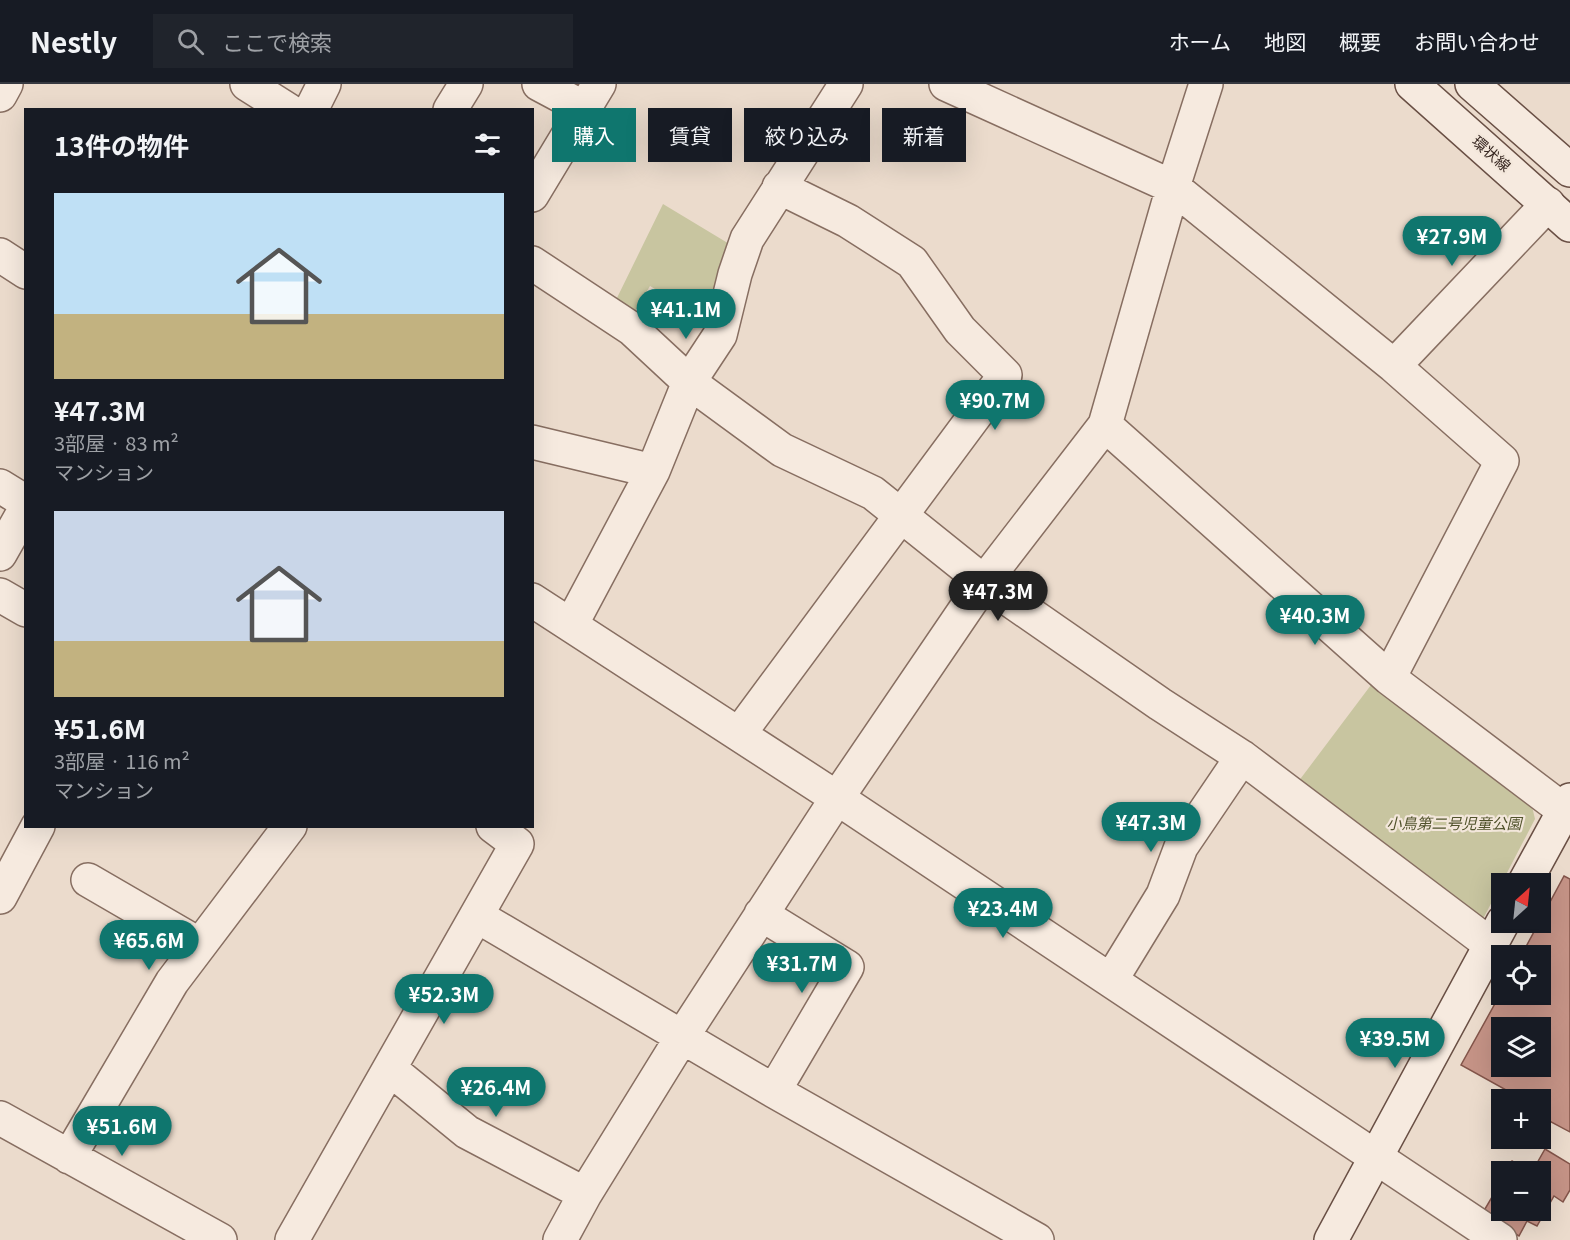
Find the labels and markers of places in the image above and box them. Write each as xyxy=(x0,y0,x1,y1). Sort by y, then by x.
pin: ¥27.9M xyxy=(1403,216,1501,267)
pin: ¥41.1M xyxy=(637,289,735,340)
pin: ¥90.7M xyxy=(946,380,1044,431)
pin: ¥47.3M xyxy=(949,571,1047,622)
pin: ¥40.3M xyxy=(1266,595,1364,646)
pin: ¥47.3M xyxy=(1102,802,1200,853)
pin: ¥23.4M xyxy=(954,888,1052,939)
pin: ¥65.6M xyxy=(100,920,198,971)
pin: ¥31.7M xyxy=(753,943,851,994)
pin: ¥52.3M xyxy=(395,974,493,1025)
pin: ¥39.5M xyxy=(1346,1018,1444,1069)
pin: ¥26.4M xyxy=(447,1067,545,1118)
pin: ¥51.6M xyxy=(73,1106,171,1157)

